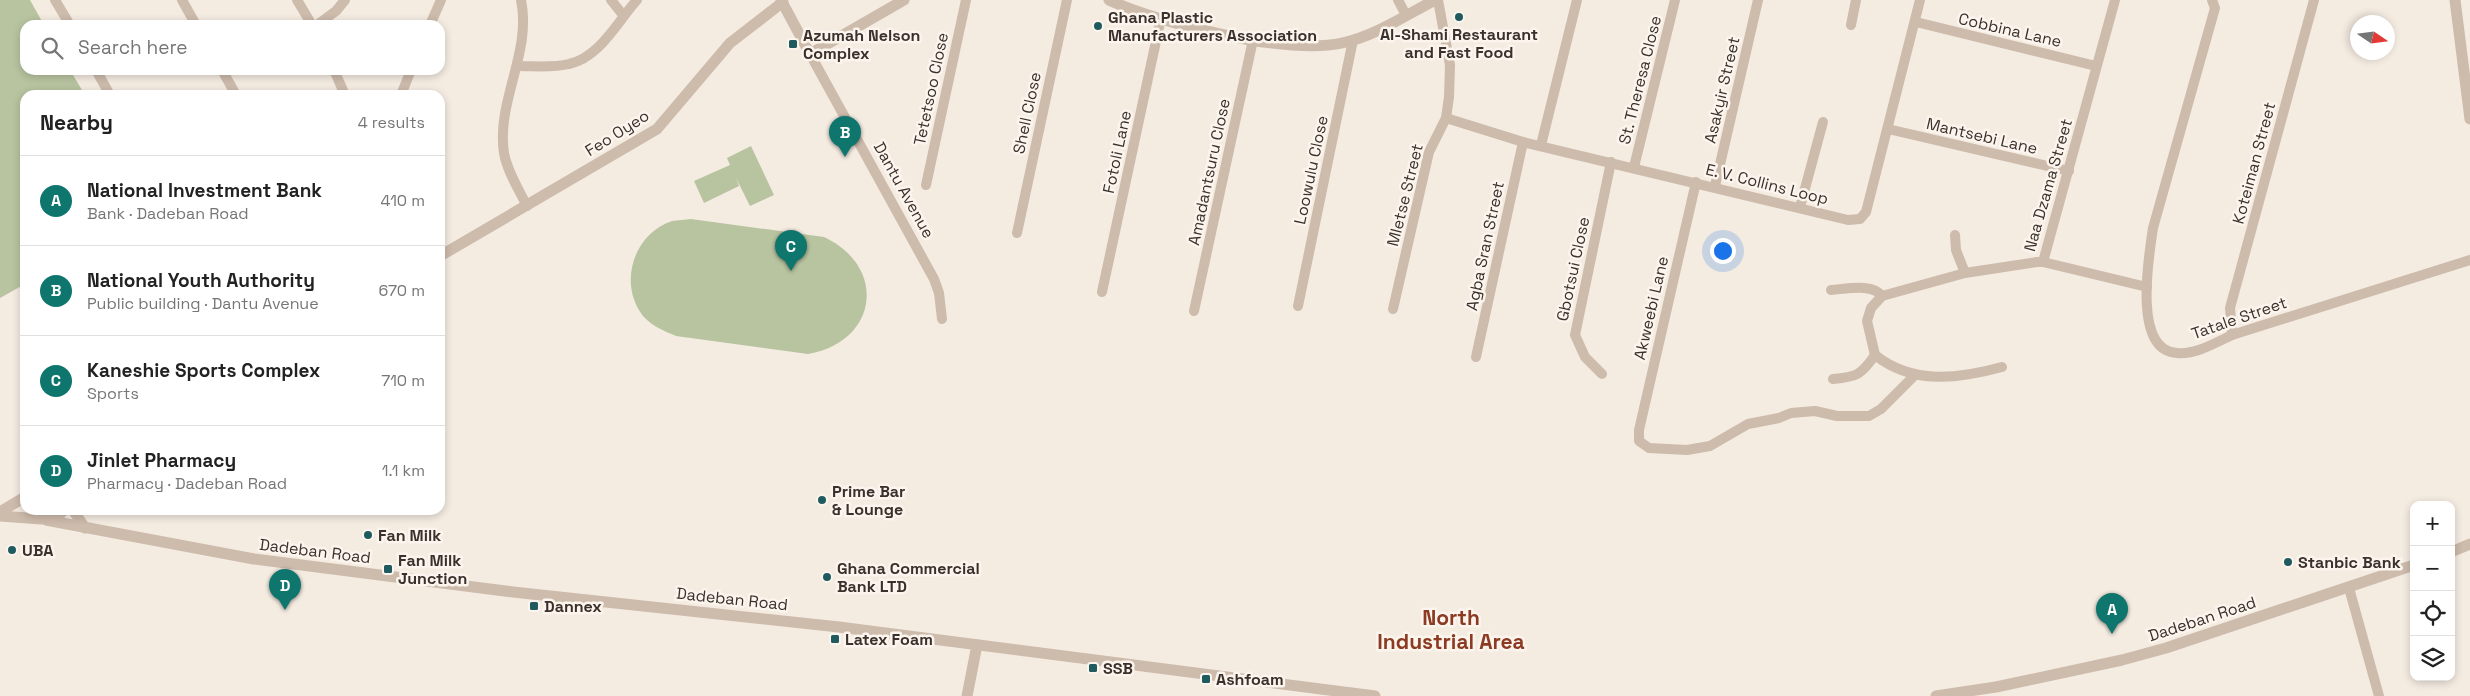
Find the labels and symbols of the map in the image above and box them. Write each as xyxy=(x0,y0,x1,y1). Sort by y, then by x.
place label: Ghana Plastic Manufacturers Association xyxy=(1108,7,1317,46)
street label: Cobbina Lane xyxy=(1956,8,2064,52)
marker: Al-Shami Restaurant and Fast Food xyxy=(1453,11,1465,23)
street label: St. Theresa Close xyxy=(1614,13,1666,147)
north arrow xyxy=(2350,15,2395,60)
marker: Ghana Plastic Manufacturers Association xyxy=(1092,20,1104,32)
place label: Al-Shami Restaurant and Fast Food xyxy=(1380,24,1538,63)
place label: Azumah Nelson Complex xyxy=(803,25,920,64)
street label: Tetetsoo Close xyxy=(909,31,953,147)
street label: Asakyir Street xyxy=(1700,35,1744,145)
marker: Azumah Nelson Complex xyxy=(787,38,799,50)
street label: Shell Close xyxy=(1008,70,1046,156)
street label: Amadantsuru Close xyxy=(1183,97,1235,247)
street label: Koteiman Street xyxy=(2228,100,2280,226)
street label: Feo Oyeo xyxy=(581,105,653,161)
street label: Fotoli Lane xyxy=(1098,109,1136,195)
street label: Mantsebi Lane xyxy=(1924,113,2040,159)
street label: Loowulu Close xyxy=(1289,114,1333,226)
pin: B xyxy=(829,116,861,157)
street label: Naa Dzama Street xyxy=(2019,116,2077,254)
street label: Dantu Avenue xyxy=(869,138,939,242)
street label: Mletse Street xyxy=(1382,141,1428,249)
street label: E. V. Collins Loop xyxy=(1703,159,1831,209)
street label: Agba Sran Street xyxy=(1461,179,1509,313)
street label: Gbotsui Close xyxy=(1552,215,1594,323)
pin: C xyxy=(775,230,807,271)
your location xyxy=(1710,238,1736,264)
street label: Akweebi Lane xyxy=(1629,254,1673,362)
street label: Tatale Street xyxy=(2188,292,2290,344)
place label: Prime Bar & Lounge xyxy=(832,481,905,520)
marker: Prime Bar & Lounge xyxy=(816,494,828,506)
place label: Fan Milk xyxy=(378,525,441,546)
marker: Fan Milk xyxy=(362,529,374,541)
street label: Dadeban Road xyxy=(258,534,372,568)
place label: UBA xyxy=(22,540,53,561)
marker: UBA xyxy=(6,544,18,556)
place label: Fan Milk Junction xyxy=(398,550,467,589)
place label: Stanbic Bank xyxy=(2298,552,2401,573)
marker: Stanbic Bank xyxy=(2282,556,2294,568)
place label: Ghana Commercial Bank LTD xyxy=(837,558,980,597)
marker: Fan Milk Junction xyxy=(382,563,394,575)
pin: D xyxy=(269,569,301,610)
marker: Ghana Commercial Bank LTD xyxy=(821,571,833,583)
street label: Dadeban Road xyxy=(675,583,789,615)
street label: Dadeban Road xyxy=(2145,592,2259,646)
pin: A xyxy=(2096,593,2128,634)
place label: Dannex xyxy=(544,596,602,617)
marker: Dannex xyxy=(528,600,540,612)
district label: North Industrial Area xyxy=(1377,604,1525,655)
place label: Latex Foam xyxy=(845,629,933,650)
marker: Latex Foam xyxy=(829,633,841,645)
place label: SSB xyxy=(1103,658,1133,679)
marker: SSB xyxy=(1087,662,1099,674)
place label: Ashfoam xyxy=(1216,669,1284,690)
marker: Ashfoam xyxy=(1200,673,1212,685)

